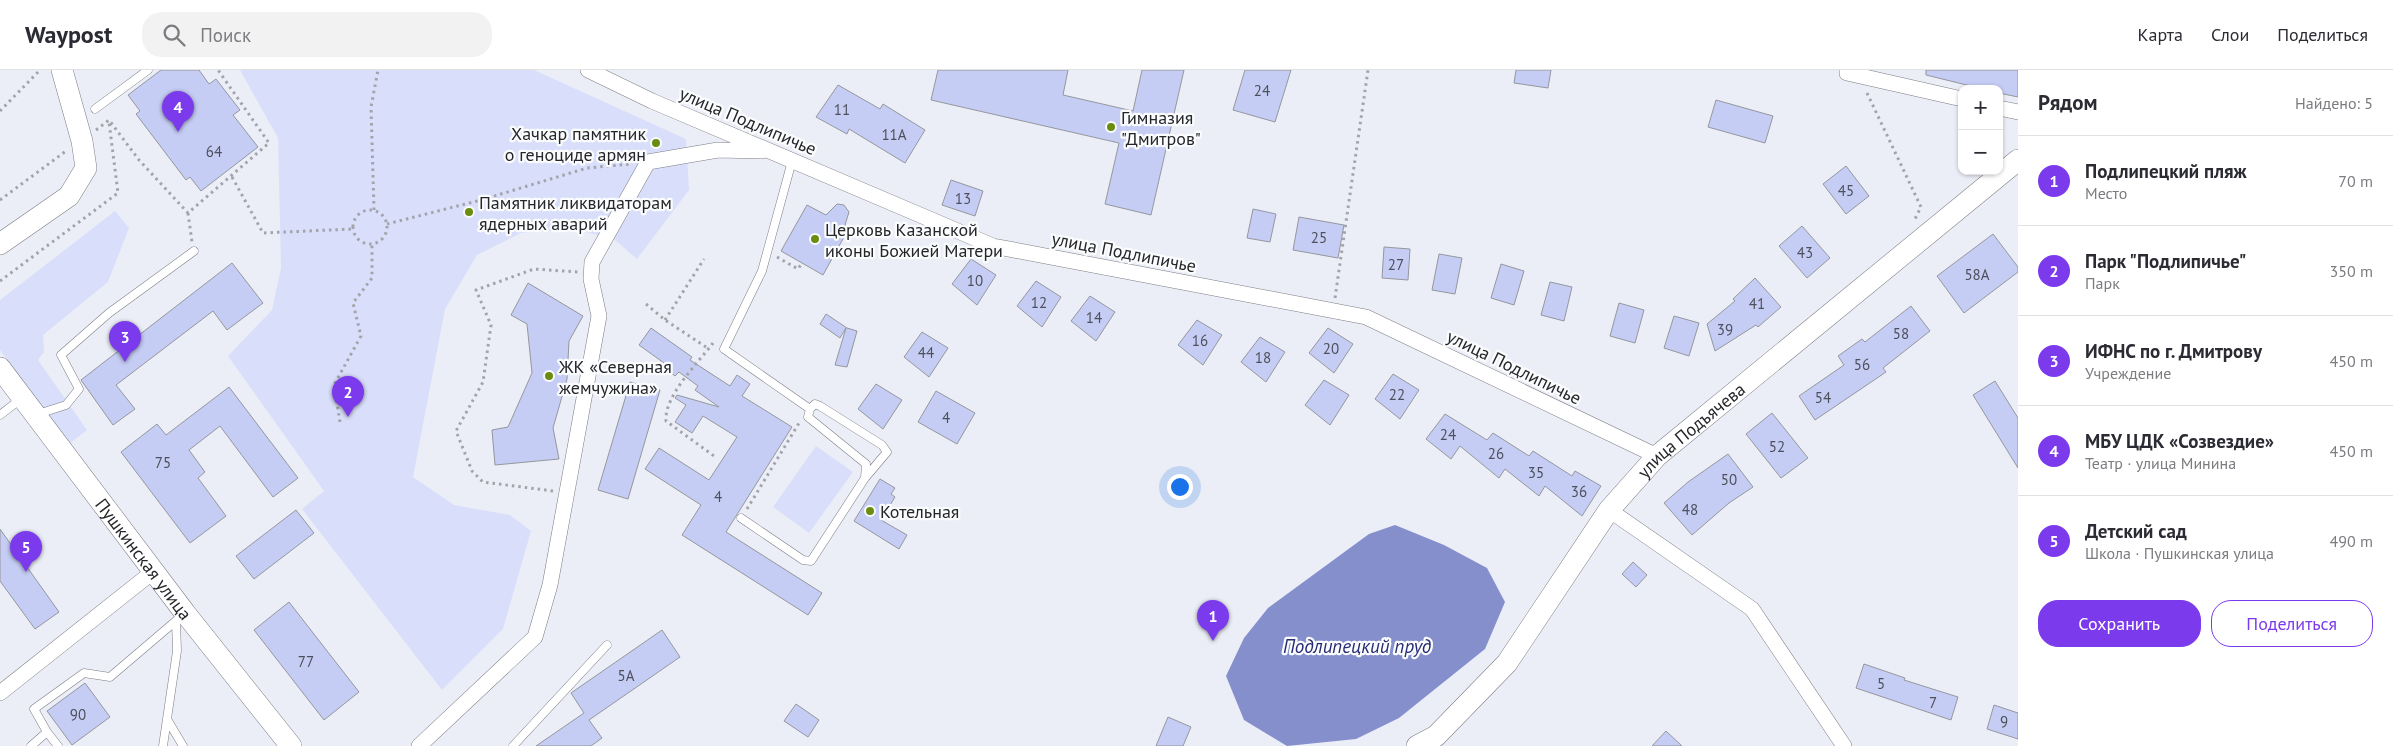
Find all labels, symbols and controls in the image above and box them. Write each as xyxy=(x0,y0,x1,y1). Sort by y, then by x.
search box xyxy=(142,12,492,57)
text: Waypost xyxy=(25,19,112,50)
icon: search xyxy=(160,21,188,49)
text: Поиск xyxy=(200,23,251,47)
text: Карта xyxy=(2138,23,2183,46)
text: Слои xyxy=(2211,23,2249,46)
text: Поделиться xyxy=(2277,23,2368,46)
house number: 24 xyxy=(1254,81,1270,100)
street label: улица Подлипичье xyxy=(676,82,820,160)
map controls xyxy=(1958,85,2003,175)
button: + xyxy=(1958,85,2003,130)
text: Рядом xyxy=(2038,89,2097,116)
pin: 4 xyxy=(162,91,194,132)
text: Найдено: 5 xyxy=(2295,93,2373,113)
house number: 11 xyxy=(834,100,850,119)
place label: Гимназия "Дмитров" xyxy=(1121,106,1201,150)
marker: Гимназия "Дмитров" xyxy=(1105,121,1117,133)
place label: Хачкар памятник о геноциде армян xyxy=(505,122,646,166)
house number: 11А xyxy=(881,125,907,144)
button: − xyxy=(1958,130,2003,175)
marker: Хачкар памятник о геноциде армян xyxy=(650,137,662,149)
house number: 64 xyxy=(206,142,222,161)
text: Подлипецкий пляж xyxy=(2085,159,2247,183)
text: 1 xyxy=(2049,171,2059,191)
text: 70 m xyxy=(2338,171,2373,191)
house number: 45 xyxy=(1838,181,1854,200)
text: Место xyxy=(2085,183,2127,203)
house number: 13 xyxy=(955,189,971,208)
place label: Памятник ликвидаторам ядерных аварий xyxy=(479,191,672,235)
marker: Памятник ликвидаторам ядерных аварий xyxy=(463,206,475,218)
place label: Церковь Казанской иконы Божией Матери xyxy=(825,218,1003,262)
street label: улица Подлипичье xyxy=(1050,227,1198,277)
house number: 25 xyxy=(1311,228,1327,247)
marker: Церковь Казанской иконы Божией Матери xyxy=(809,233,821,245)
house number: 43 xyxy=(1797,243,1813,262)
text: Парк "Подлипичье" xyxy=(2085,249,2246,273)
house number: 27 xyxy=(1388,255,1404,274)
text: 2 xyxy=(2049,261,2059,281)
text: 350 m xyxy=(2330,261,2373,281)
house number: 58А xyxy=(1964,265,1990,284)
house number: 10 xyxy=(967,271,983,290)
text: Парк xyxy=(2085,273,2120,293)
house number: 12 xyxy=(1031,293,1047,312)
house number: 41 xyxy=(1749,294,1765,313)
house number: 14 xyxy=(1086,308,1102,327)
house number: 39 xyxy=(1717,320,1733,339)
pin: 3 xyxy=(109,321,141,362)
street label: улица Подлипичье xyxy=(1443,324,1585,410)
house number: 58 xyxy=(1893,324,1909,343)
house number: 16 xyxy=(1192,331,1208,350)
house number: 20 xyxy=(1323,339,1339,358)
text: ИФНС по г. Дмитрову xyxy=(2085,339,2262,363)
house number: 44 xyxy=(918,343,934,362)
house number: 18 xyxy=(1255,348,1271,367)
text: 3 xyxy=(2049,351,2059,371)
text: 450 m xyxy=(2330,351,2373,371)
place label: ЖК «Северная жемчужина» xyxy=(558,355,672,399)
house number: 56 xyxy=(1854,355,1870,374)
text: Учреждение xyxy=(2085,363,2171,383)
marker: ЖК «Северная жемчужина» xyxy=(543,370,555,382)
pin: 2 xyxy=(332,376,364,417)
street label: улица Подъячева xyxy=(1632,377,1749,482)
house number: 22 xyxy=(1389,385,1405,404)
house number: 54 xyxy=(1815,388,1831,407)
house number: 4 xyxy=(942,408,950,427)
house number: 24 xyxy=(1440,425,1456,444)
text: МБУ ЦДК «Созвездие» xyxy=(2085,429,2274,453)
house number: 52 xyxy=(1769,437,1785,456)
text: 4 xyxy=(2049,441,2059,461)
text: 450 m xyxy=(2330,441,2373,461)
house number: 26 xyxy=(1488,444,1504,463)
house number: 75 xyxy=(155,453,171,472)
text: Театр · улица Минина xyxy=(2085,453,2236,473)
house number: 35 xyxy=(1528,463,1544,482)
house number: 50 xyxy=(1721,470,1737,489)
your location xyxy=(1167,474,1193,500)
house number: 36 xyxy=(1571,482,1587,501)
house number: 4 xyxy=(714,487,722,506)
street label: Пушкинская улица xyxy=(91,493,197,624)
place label: Котельная xyxy=(880,500,959,523)
house number: 48 xyxy=(1682,500,1698,519)
marker: Котельная xyxy=(864,505,876,517)
text: Детский сад xyxy=(2085,519,2187,543)
pin: 5 xyxy=(10,531,42,572)
text: 5 xyxy=(2049,531,2059,551)
text: 490 m xyxy=(2330,531,2373,551)
text: Школа · Пушкинская улица xyxy=(2085,543,2274,563)
pin: 1 xyxy=(1197,600,1229,641)
button: Сохранить xyxy=(2038,600,2201,647)
button: Поделиться xyxy=(2211,600,2373,647)
water label: Подлипецкий пруд xyxy=(1283,634,1431,658)
house number: 77 xyxy=(298,652,314,671)
house number: 5А xyxy=(618,666,635,685)
house number: 5 xyxy=(1877,674,1885,693)
house number: 7 xyxy=(1929,693,1937,712)
house number: 90 xyxy=(70,705,86,724)
house number: 9 xyxy=(2000,712,2008,731)

